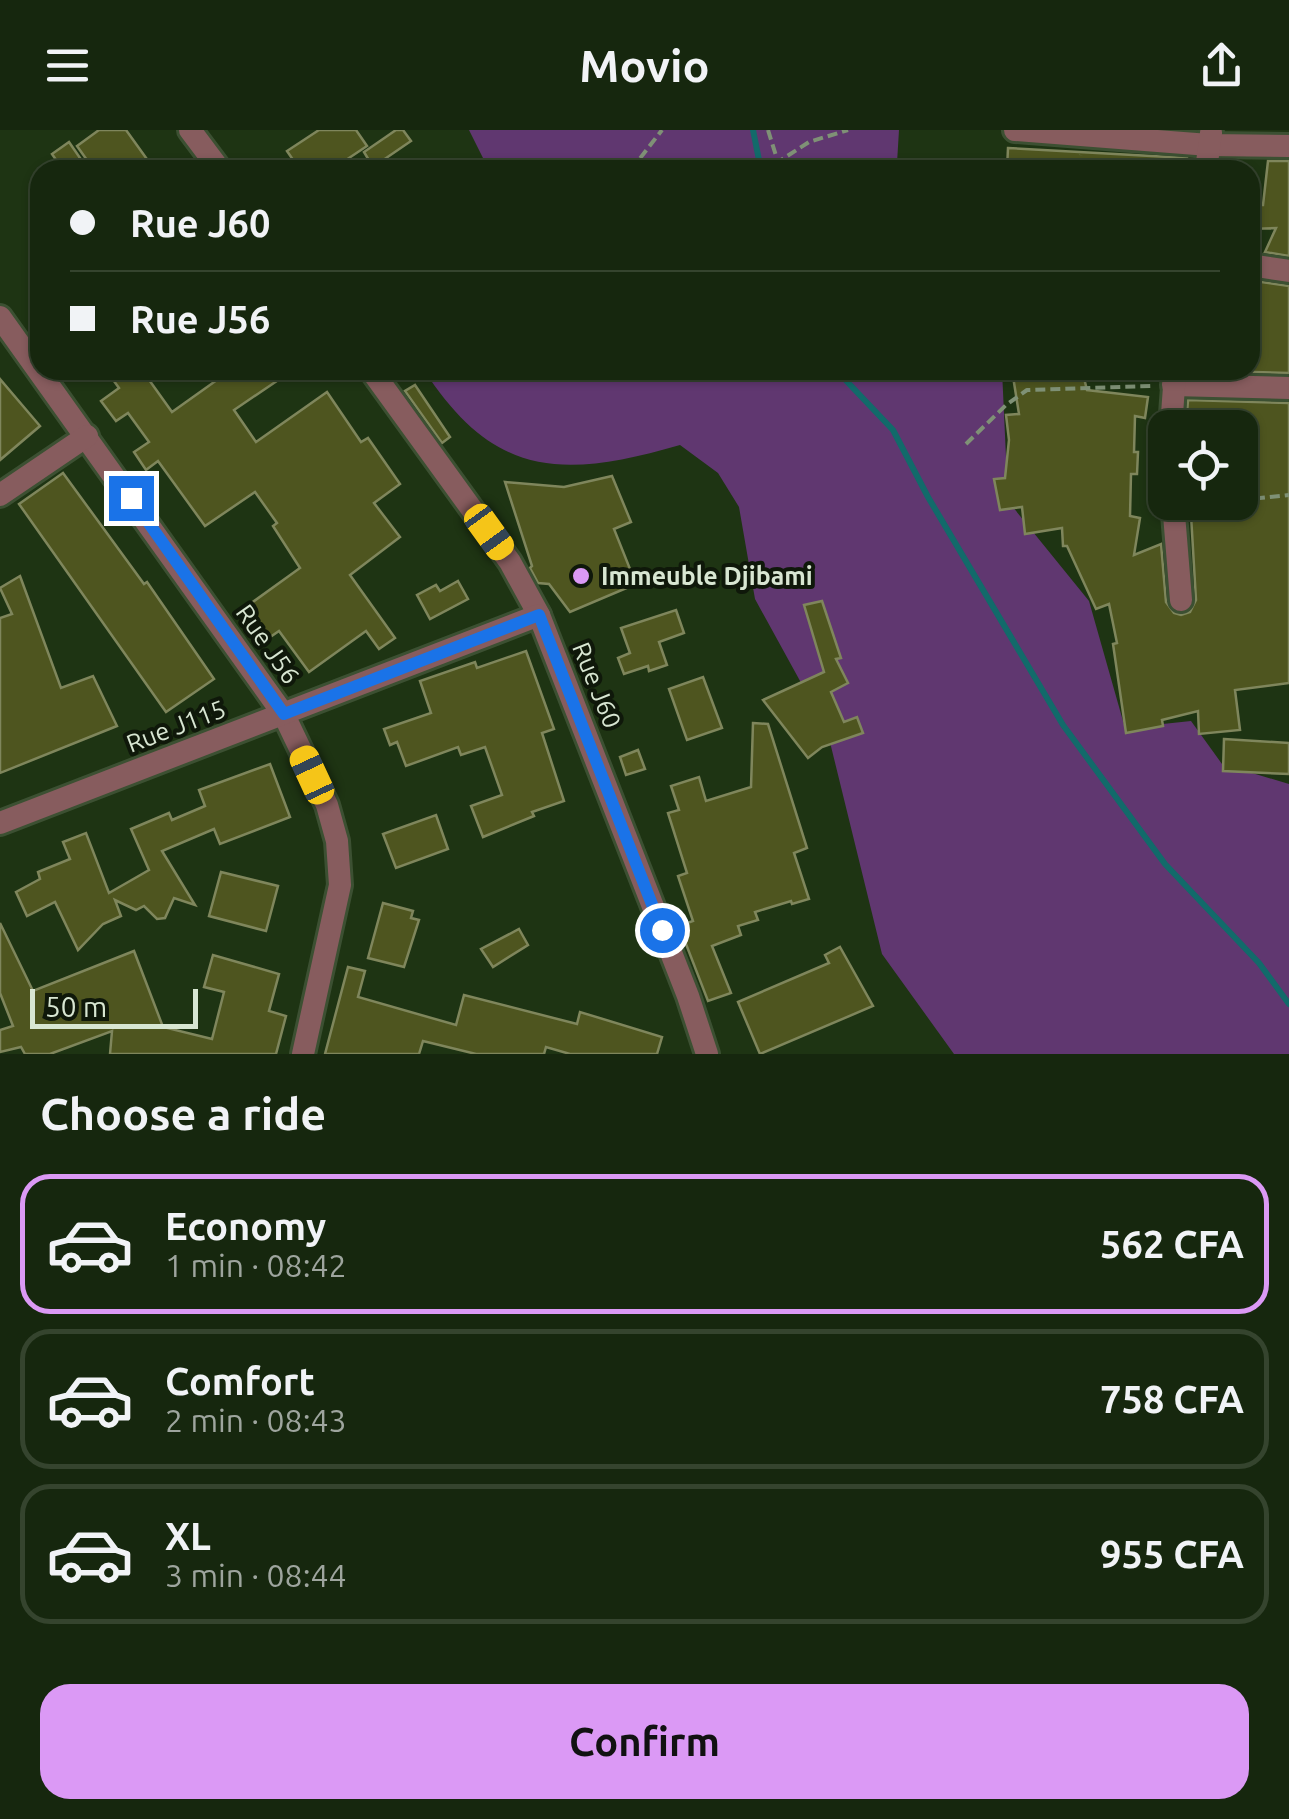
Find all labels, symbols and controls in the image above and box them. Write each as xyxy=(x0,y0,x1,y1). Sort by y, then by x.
icon: menu xyxy=(40,38,95,93)
icon: share xyxy=(1194,38,1249,93)
text: Movio xyxy=(579,40,710,91)
text: Rue J60 xyxy=(130,202,270,244)
text: Rue J56 xyxy=(130,298,270,340)
map controls xyxy=(1148,410,1258,520)
button: locate xyxy=(1148,410,1258,520)
route end xyxy=(109,476,154,521)
car xyxy=(459,499,519,565)
place label: Immeuble Djibami xyxy=(601,562,813,590)
marker: Immeuble Djibami xyxy=(570,565,592,587)
street label: Rue J56 xyxy=(231,599,305,689)
street label: Rue J60 xyxy=(567,638,627,732)
street label: Rue J115 xyxy=(122,694,230,758)
car xyxy=(286,741,338,809)
route start xyxy=(640,908,685,953)
scale bar xyxy=(30,984,198,1028)
text: 50 m xyxy=(45,991,107,1022)
text: Choose a ride xyxy=(40,1088,326,1139)
icon: car xyxy=(45,1199,135,1289)
text: Economy xyxy=(165,1205,326,1247)
text: 562 CFA xyxy=(1100,1223,1244,1265)
text: 1 min · 08:42 xyxy=(165,1247,347,1283)
icon: car xyxy=(45,1354,135,1444)
text: Comfort xyxy=(165,1360,315,1402)
text: 758 CFA xyxy=(1100,1378,1244,1420)
text: 2 min · 08:43 xyxy=(165,1402,347,1438)
icon: car xyxy=(45,1509,135,1599)
text: XL xyxy=(165,1515,211,1557)
text: 955 CFA xyxy=(1100,1533,1244,1575)
text: 3 min · 08:44 xyxy=(165,1557,347,1593)
button: Confirm xyxy=(40,1684,1249,1799)

